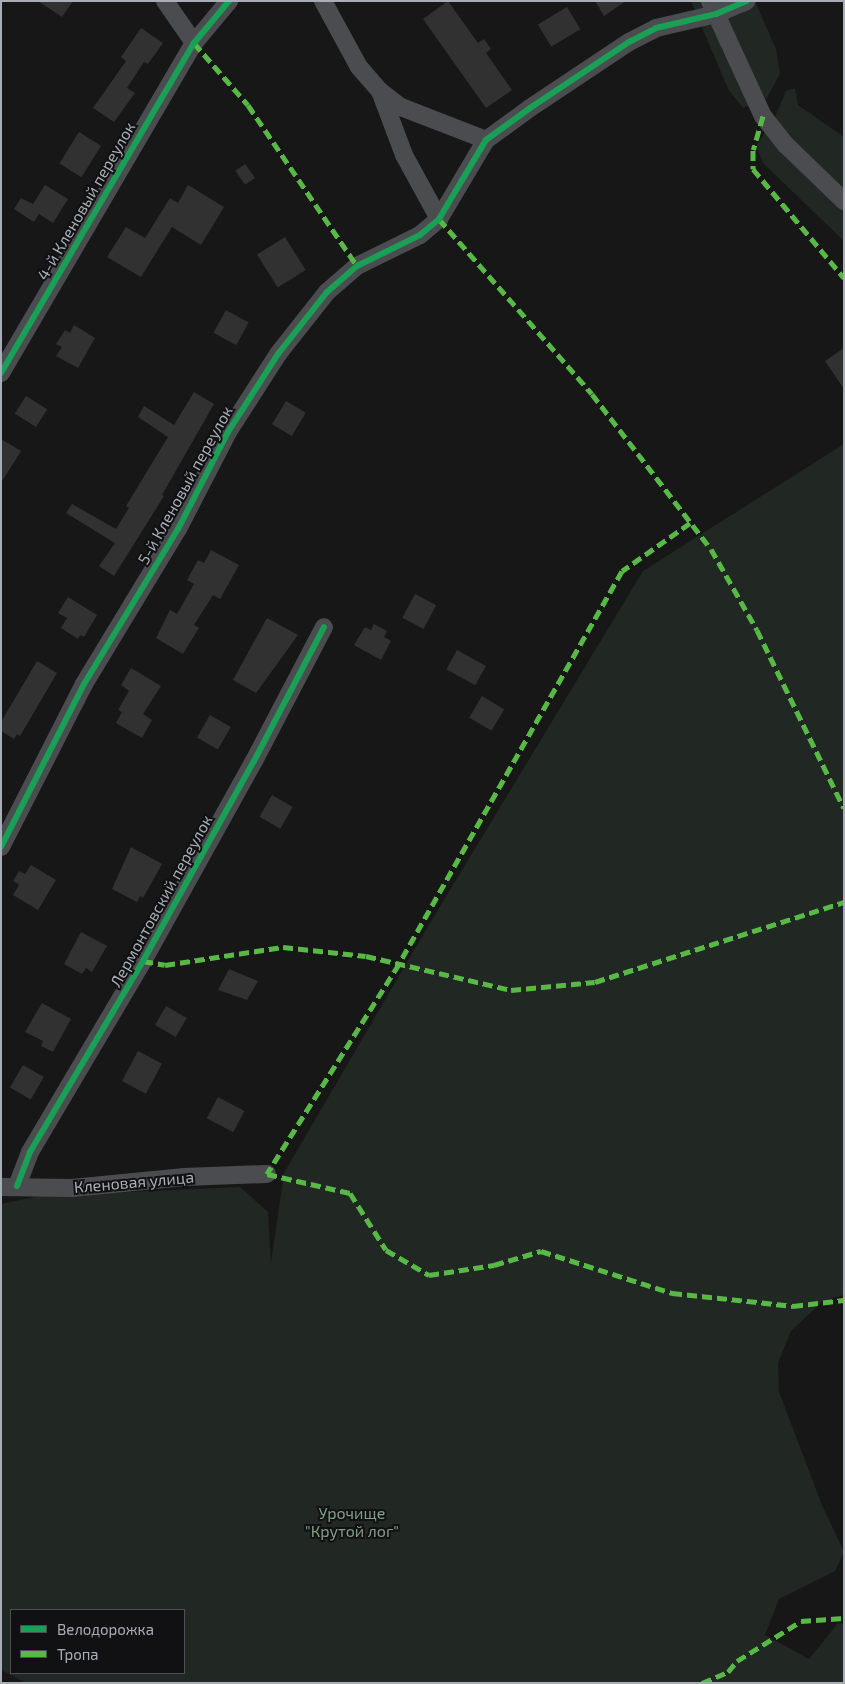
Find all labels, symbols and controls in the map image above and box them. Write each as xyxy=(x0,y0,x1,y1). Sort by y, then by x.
street label: 4-й Кленовый переулок xyxy=(33,118,139,284)
street label: 5-й Кленовый переулок xyxy=(133,402,237,568)
street label: Лермонтовский переулок xyxy=(106,812,216,990)
street label: Кленовая улица xyxy=(73,1167,195,1197)
park label: Урочище "Крутой лог" xyxy=(305,1503,399,1541)
legend xyxy=(10,1609,185,1674)
text: Велодорожка xyxy=(57,1620,154,1638)
text: Тропа xyxy=(57,1645,99,1663)

